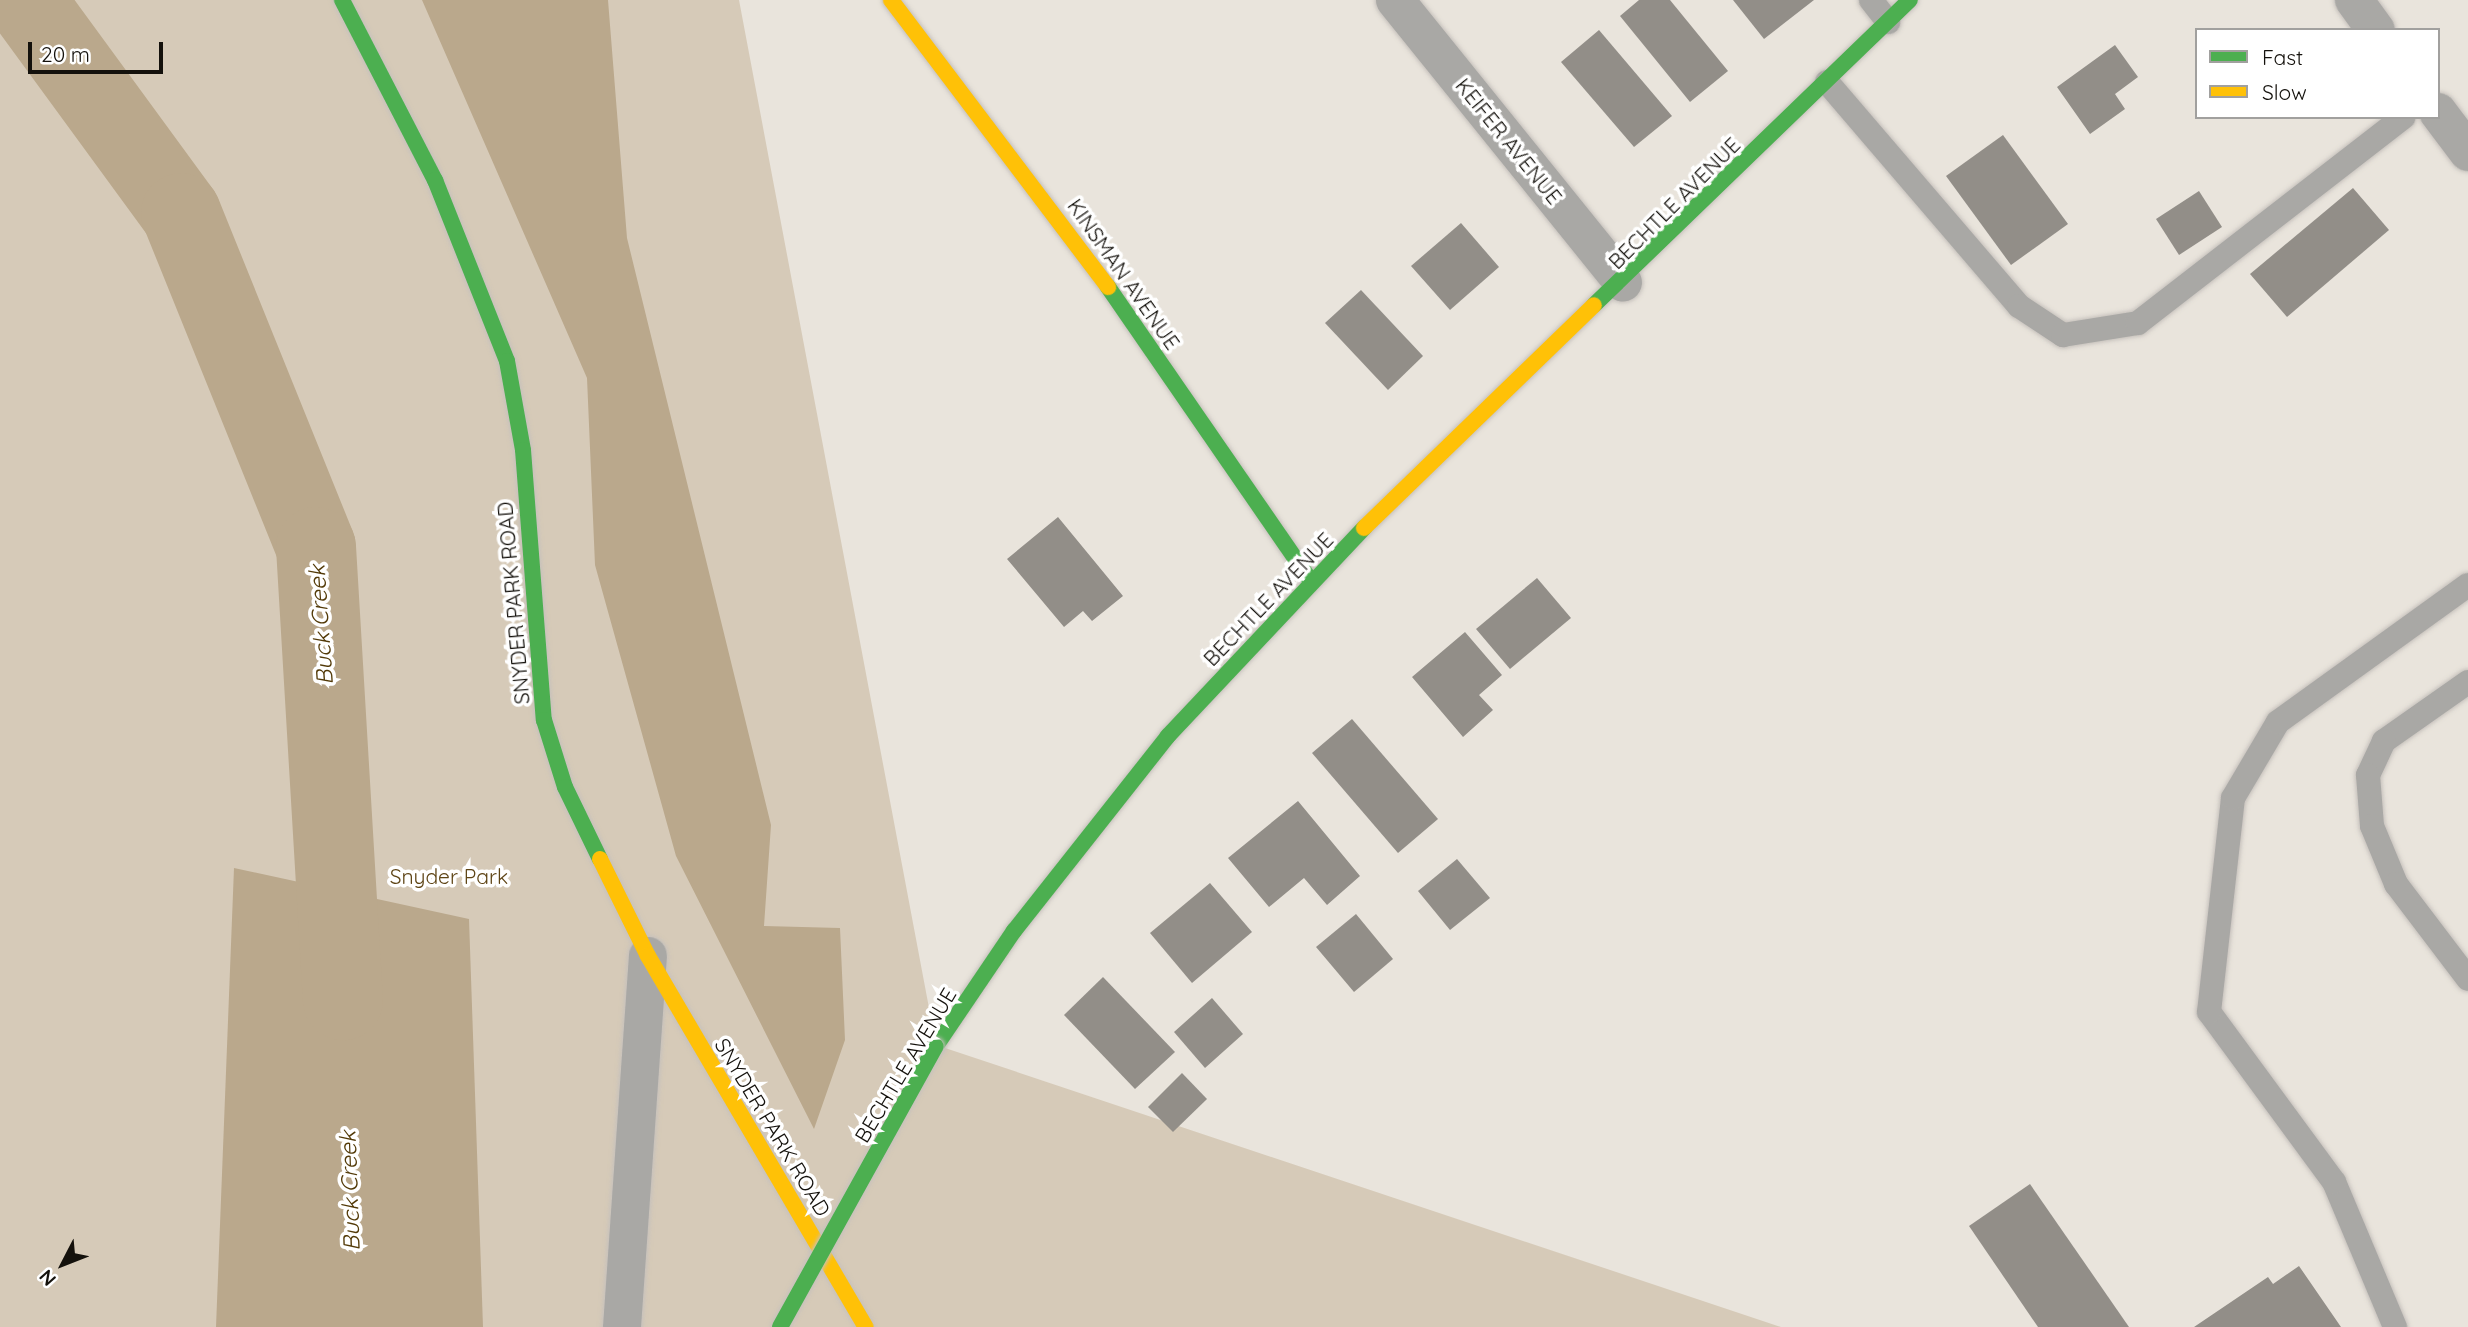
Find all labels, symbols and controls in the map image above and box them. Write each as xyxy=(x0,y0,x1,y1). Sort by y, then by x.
scale bar xyxy=(32,28,166,72)
legend xyxy=(2195,28,2440,119)
text: 20 m xyxy=(41,41,90,67)
text: Fast xyxy=(2262,44,2303,70)
street label: KEIFER AVENUE xyxy=(1451,73,1567,209)
text: Slow xyxy=(2262,79,2307,105)
street label: BECHTLE AVENUE xyxy=(1603,132,1745,274)
street label: KINSMAN AVENUE xyxy=(1063,194,1185,354)
street label: SNYDER PARK ROAD xyxy=(492,501,534,705)
street label: BECHTLE AVENUE xyxy=(1198,527,1338,671)
water label: Buck Creek xyxy=(303,564,339,686)
park label: Snyder Park xyxy=(390,863,508,889)
street label: BECHTLE AVENUE xyxy=(849,983,961,1147)
street label: SNYDER PARK ROAD xyxy=(710,1033,836,1221)
water label: Buck Creek xyxy=(334,1130,366,1252)
north arrow xyxy=(28,1229,98,1299)
text: N xyxy=(34,1265,61,1291)

